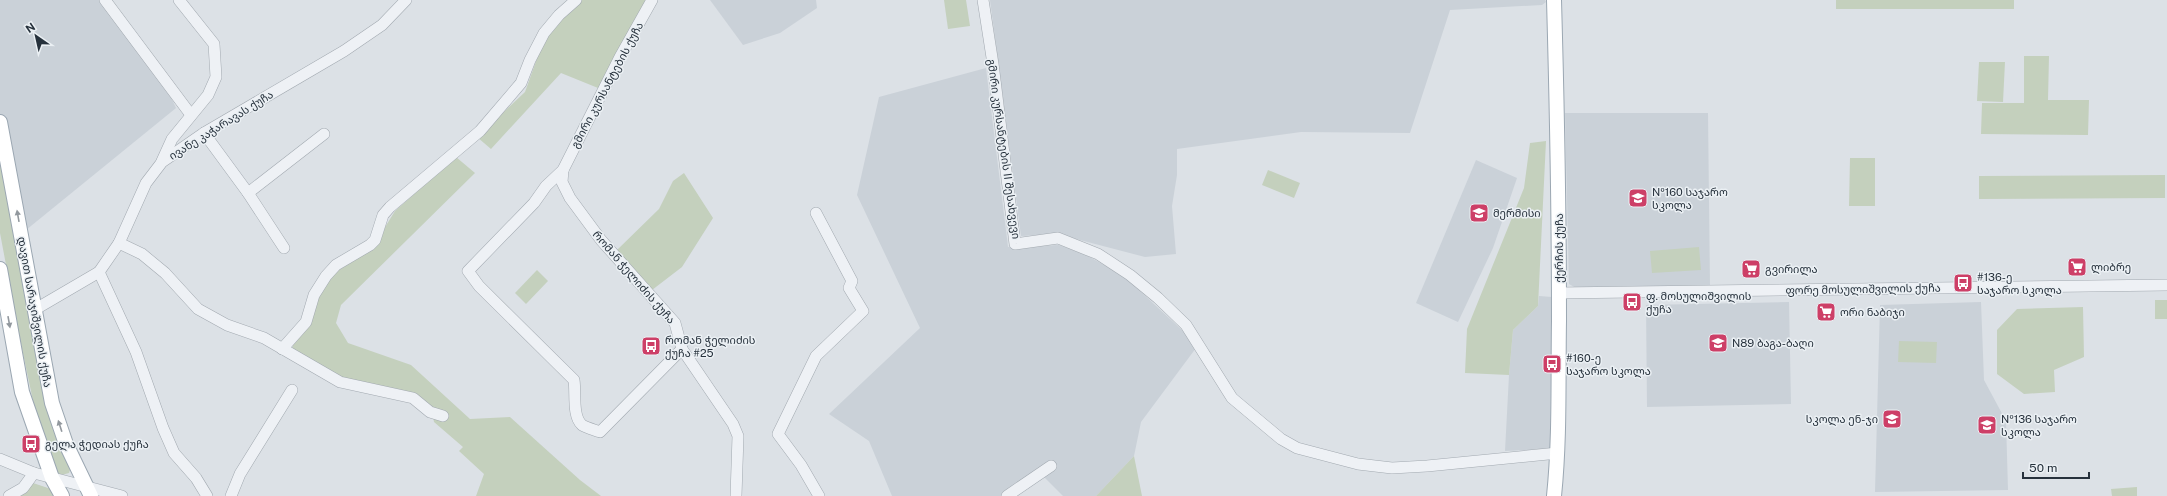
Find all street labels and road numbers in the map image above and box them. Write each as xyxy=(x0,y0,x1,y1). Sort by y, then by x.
street label: გმირი კურსანტების ქუჩა xyxy=(569,20,646,151)
street label: გმირი კურსანტების II შესახვევი xyxy=(984,58,1023,240)
street label: ივანე კაჭარავას ქუჩა xyxy=(167,88,276,163)
street label: ქერჩის ქუჩა xyxy=(1553,213,1566,283)
street label: რომან ჭელიძის ქუჩა xyxy=(590,228,678,326)
street label: დავით სარაჯიშვილის ქუჩა xyxy=(15,236,54,388)
street label: ფორე მოსულიშვილის ქუჩა xyxy=(1785,282,1941,297)

